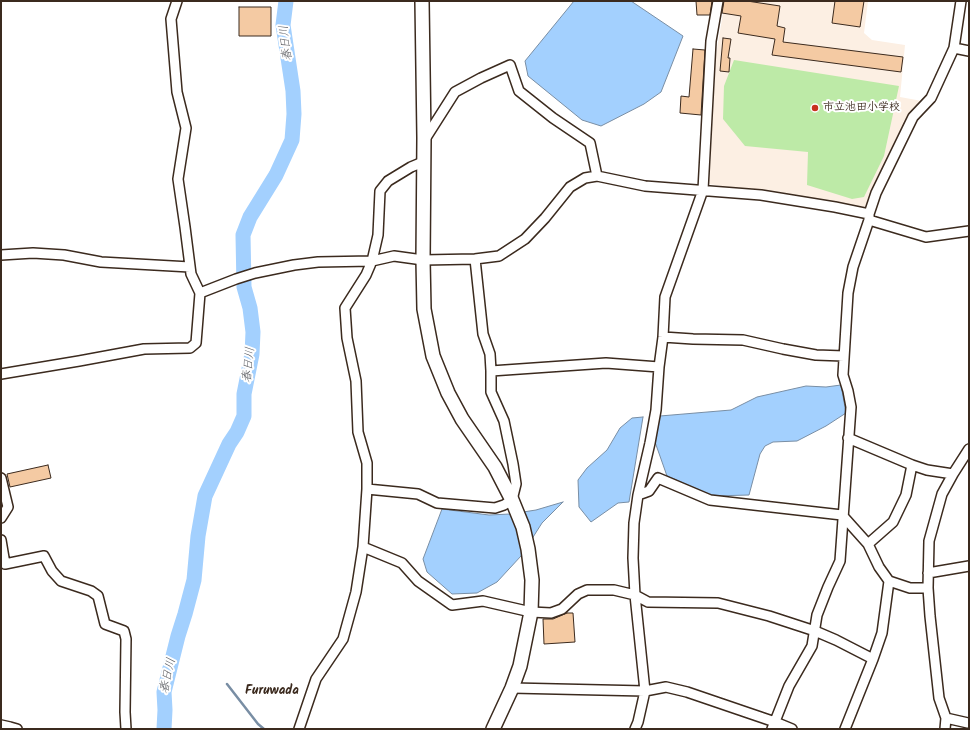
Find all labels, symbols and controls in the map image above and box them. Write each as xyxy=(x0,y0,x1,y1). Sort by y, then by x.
water label: 春日川 xyxy=(278,24,296,62)
place label: 市立池田小学校 xyxy=(823,101,900,115)
marker: 市立池田小学校 xyxy=(810,103,820,113)
water label: 春日川 xyxy=(241,346,259,384)
water label: 春日川 xyxy=(158,657,180,695)
district label: Furuwada xyxy=(245,684,299,700)

